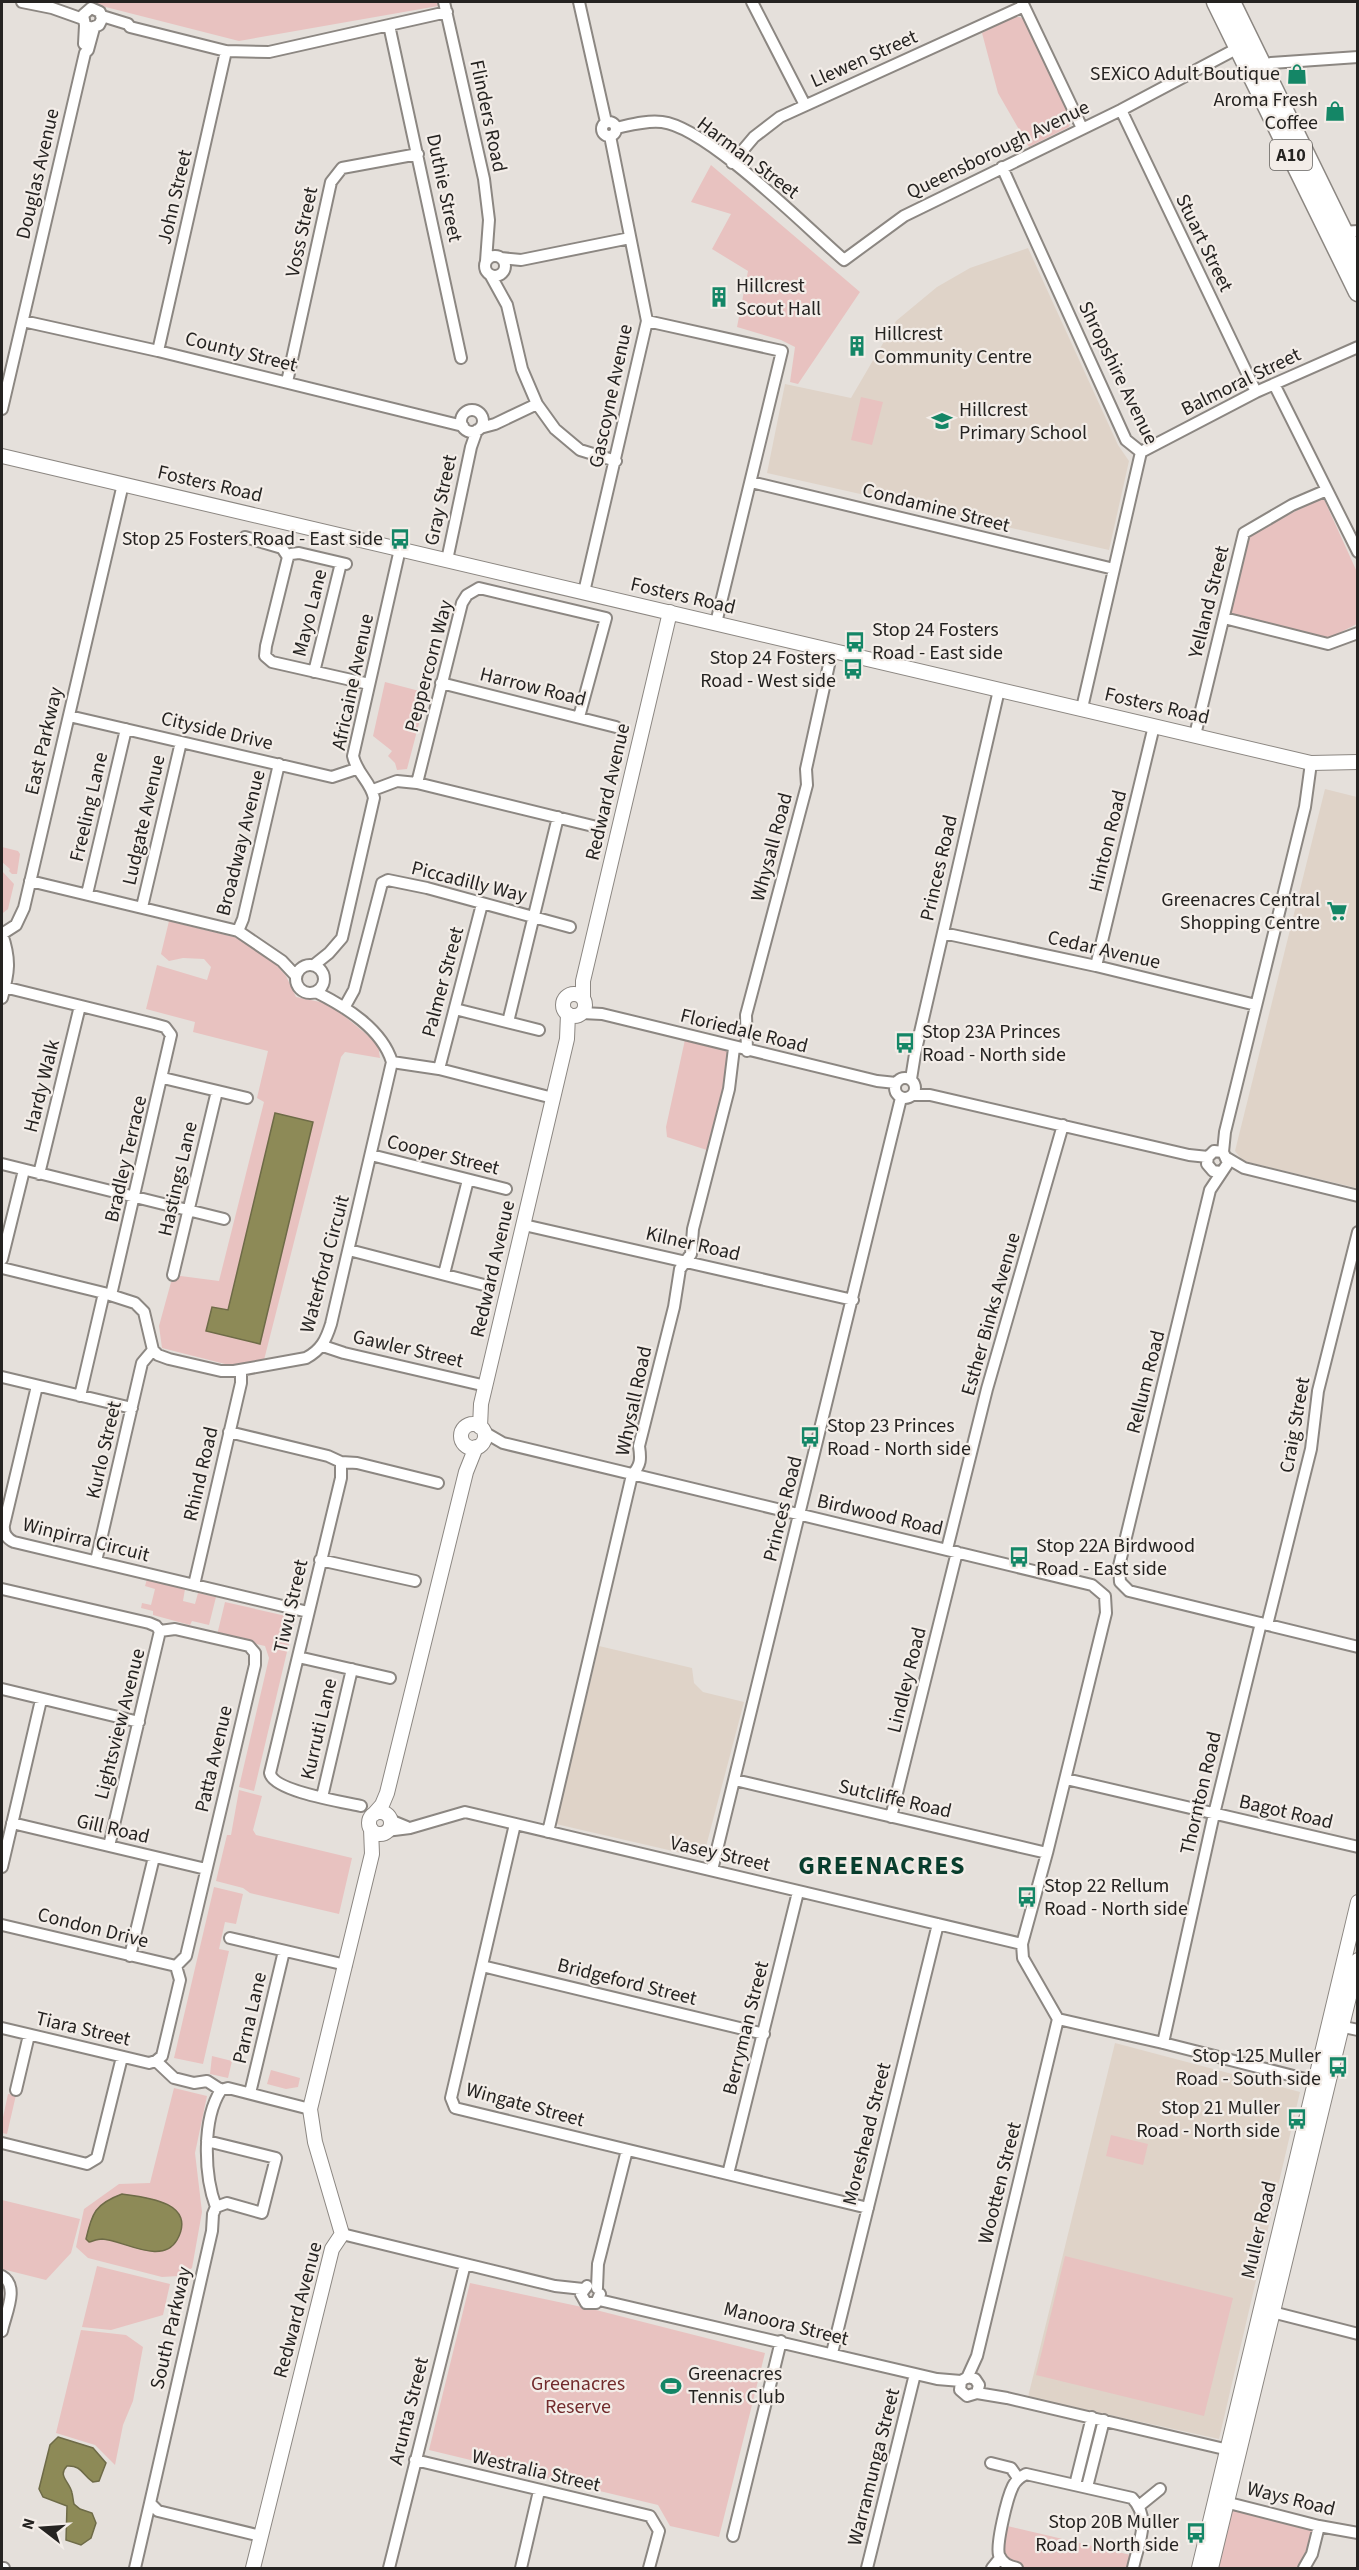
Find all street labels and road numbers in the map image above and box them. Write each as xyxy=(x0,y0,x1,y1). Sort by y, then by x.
street label: Llewen Street xyxy=(806,23,922,95)
street label: Flinders Road xyxy=(462,57,514,175)
street label: Queensborough Avenue xyxy=(902,93,1094,206)
street label: Douglas Avenue xyxy=(9,106,67,242)
street label: Harman Street xyxy=(691,110,805,206)
street label: Duthie Street xyxy=(419,131,469,245)
road number: A10 xyxy=(1270,140,1312,170)
street label: John Street xyxy=(151,147,200,247)
street label: Voss Street xyxy=(279,184,325,280)
street label: Stuart Street xyxy=(1168,189,1240,297)
street label: Shropshire Avenue xyxy=(1071,296,1165,450)
street label: Gascoyne Avenue xyxy=(582,322,640,470)
street label: County Street xyxy=(182,325,300,379)
street label: Balmoral Street xyxy=(1176,341,1306,423)
street label: Gray Street xyxy=(418,452,464,548)
street label: Fosters Road xyxy=(155,458,265,510)
street label: Condamine Street xyxy=(859,476,1013,540)
street label: Yelland Street xyxy=(1181,543,1237,662)
street label: Mayo Lane xyxy=(286,566,334,660)
street label: Fosters Road xyxy=(628,570,738,622)
street label: Peppercorn Way xyxy=(398,596,460,735)
street label: Africaine Avenue xyxy=(325,611,381,753)
street label: Harrow Road xyxy=(477,660,589,714)
street label: Fosters Road xyxy=(1102,680,1212,732)
street label: East Parkway xyxy=(18,683,70,798)
street label: Cityside Drive xyxy=(158,705,276,757)
street label: Redward Avenue xyxy=(579,721,637,863)
street label: Freeling Lane xyxy=(63,749,115,865)
street label: Ludgate Avenue xyxy=(115,752,173,888)
street label: Broadway Avenue xyxy=(209,767,273,919)
street label: Hinton Road xyxy=(1082,787,1134,895)
street label: Whysall Road xyxy=(744,790,800,904)
street label: Princes Road xyxy=(913,812,965,924)
street label: Piccadilly Way xyxy=(408,854,530,910)
street label: Palmer Street xyxy=(415,923,471,1040)
street label: Cedar Avenue xyxy=(1045,923,1163,977)
street label: Floriedale Road xyxy=(677,1002,811,1060)
street label: Hardy Walk xyxy=(17,1037,67,1135)
street label: Bradley Terrace xyxy=(98,1093,154,1225)
street label: Hastings Lane xyxy=(151,1119,205,1239)
street label: Cooper Street xyxy=(384,1127,502,1183)
street label: Waterford Circuit xyxy=(293,1192,357,1336)
street label: Redward Avenue xyxy=(464,1198,522,1340)
street label: Kilner Road xyxy=(643,1220,743,1268)
street label: Esther Binks Avenue xyxy=(954,1229,1028,1399)
street label: Gawler Street xyxy=(350,1323,466,1375)
street label: Rellum Road xyxy=(1120,1327,1172,1437)
street label: Whysall Road xyxy=(609,1344,659,1458)
street label: Craig Street xyxy=(1273,1375,1317,1475)
street label: Kurlo Street xyxy=(79,1398,129,1501)
street label: Rhind Road xyxy=(177,1424,225,1524)
street label: Princes Road xyxy=(756,1453,810,1565)
street label: Birdwood Road xyxy=(814,1487,946,1543)
street label: Winpirra Circuit xyxy=(20,1511,153,1569)
street label: Tiwu Street xyxy=(267,1556,315,1655)
street label: Lindley Road xyxy=(880,1624,934,1736)
street label: Lightsview Avenue xyxy=(88,1645,152,1803)
street label: Kurruti Lane xyxy=(294,1675,344,1782)
street label: Patta Avenue xyxy=(188,1703,240,1815)
street label: Thornton Road xyxy=(1173,1729,1229,1857)
street label: Sutcliffe Road xyxy=(836,1772,954,1826)
street label: Bagot Road xyxy=(1236,1788,1336,1836)
street label: Gill Road xyxy=(74,1807,152,1851)
street label: Vasey Street xyxy=(667,1829,773,1879)
street label: Condon Drive xyxy=(35,1901,151,1955)
street label: Bridgeford Street xyxy=(554,1951,700,2013)
street label: Berryman Street xyxy=(716,1958,776,2098)
street label: Parna Lane xyxy=(226,1969,274,2067)
street label: Tiara Street xyxy=(33,2005,133,2054)
street label: Moreshead Street xyxy=(836,2059,898,2208)
street label: Wingate Street xyxy=(463,2076,588,2134)
street label: Wootten Street xyxy=(971,2119,1029,2247)
street label: Muller Road xyxy=(1234,2178,1284,2282)
street label: Redward Avenue xyxy=(266,2239,330,2381)
street label: South Parkway xyxy=(143,2263,199,2392)
street label: Manoora Street xyxy=(721,2295,852,2353)
street label: Arunta Street xyxy=(382,2354,436,2468)
street label: Warramunga Street xyxy=(841,2385,907,2549)
street label: Westralia Street xyxy=(469,2443,603,2499)
street label: Ways Road xyxy=(1244,2475,1338,2523)

